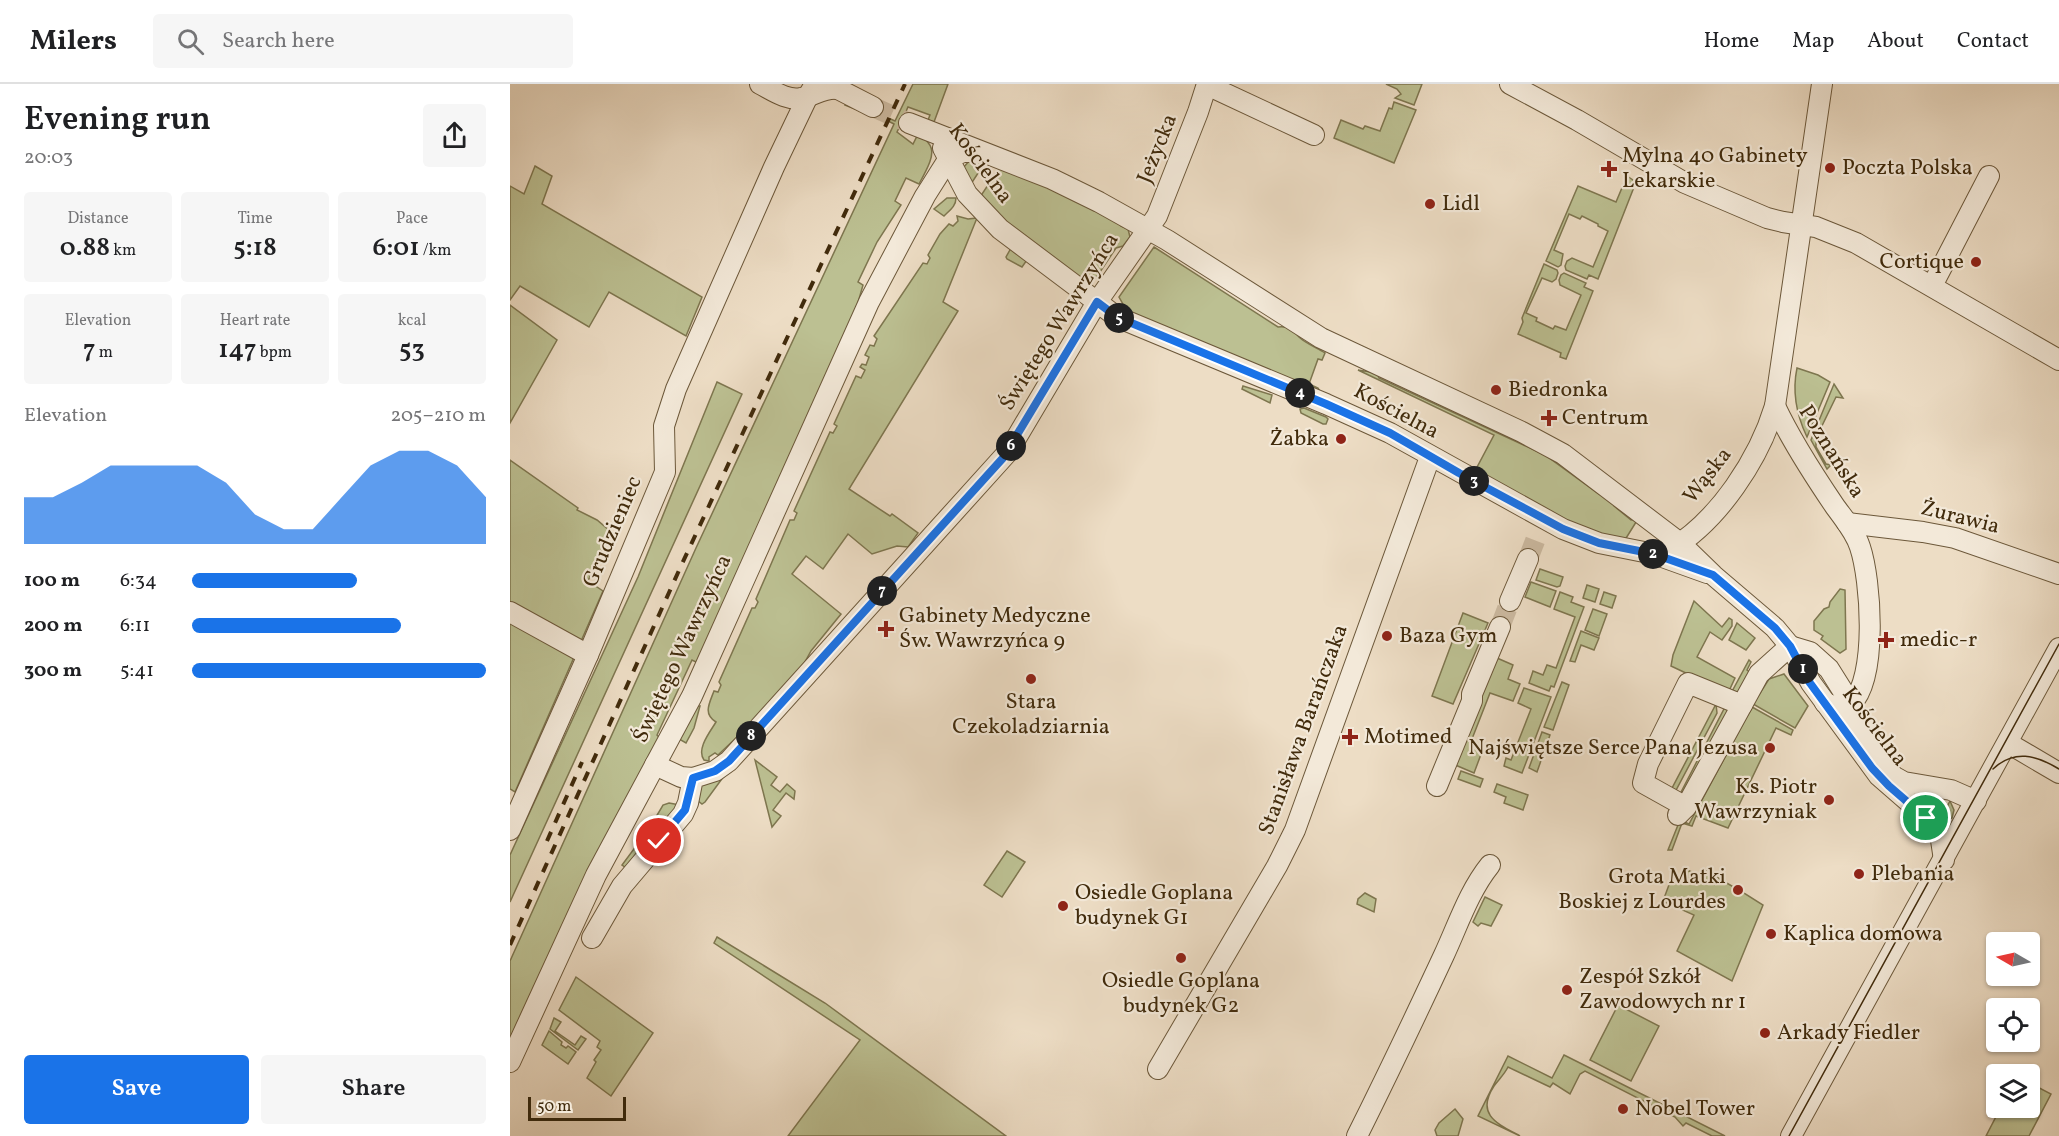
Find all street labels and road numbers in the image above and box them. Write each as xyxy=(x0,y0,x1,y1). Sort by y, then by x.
street label: Jeżycka xyxy=(1130,110,1186,188)
street label: Kościelna xyxy=(940,117,1020,211)
street label: Świętego Wawrzyńca xyxy=(993,227,1127,417)
street label: Kościelna xyxy=(1348,377,1444,447)
street label: Poznańska xyxy=(1790,399,1872,505)
street label: Wąska xyxy=(1676,441,1740,511)
street label: Grudzieniec xyxy=(576,471,650,592)
street label: Żurawia xyxy=(1917,493,2003,543)
street label: Świętego Wawrzyńca xyxy=(626,550,740,748)
street label: Stanisława Barańczaka xyxy=(1251,620,1357,840)
street label: Kościelna xyxy=(1834,681,1914,773)

